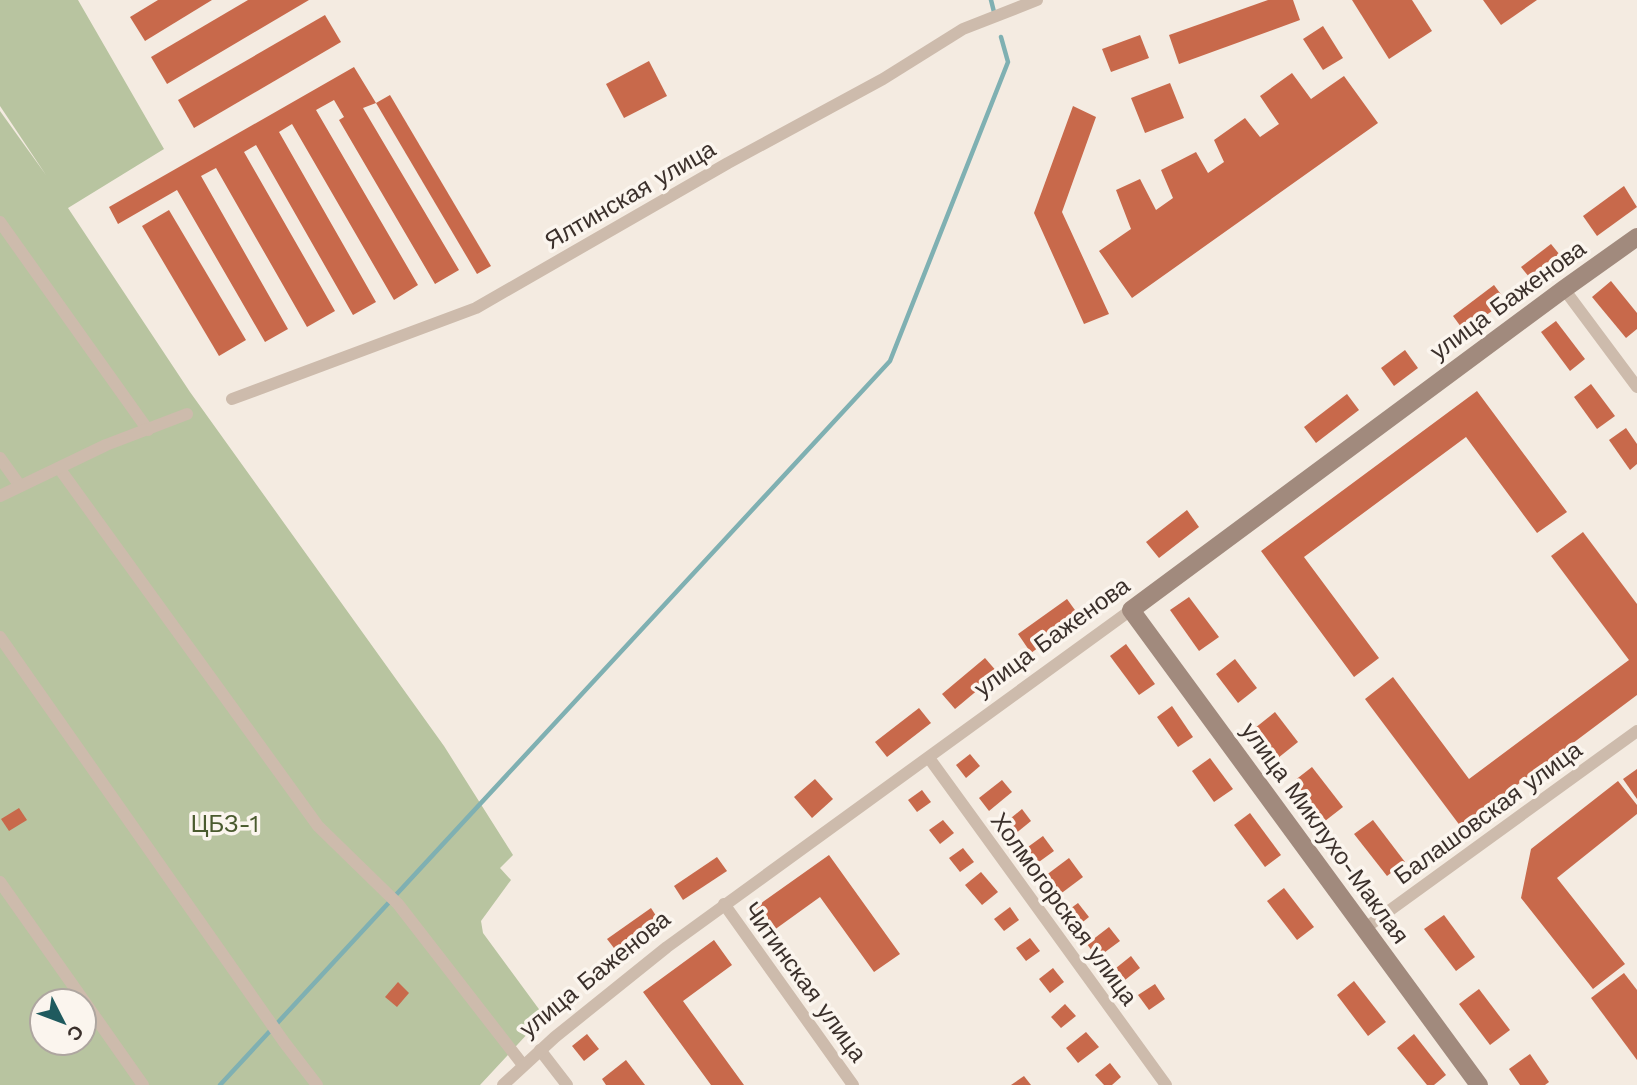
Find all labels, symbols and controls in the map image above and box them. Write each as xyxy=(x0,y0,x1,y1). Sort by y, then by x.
street label: Ялтинская улица xyxy=(540,134,721,255)
street label: улица Баженова xyxy=(1425,234,1592,366)
street label: улица Баженова xyxy=(969,571,1136,703)
street label: улица Миклухо-Маклая xyxy=(1235,717,1415,949)
street label: Балашовская улица xyxy=(1389,735,1588,890)
street label: Холмогорская улица xyxy=(985,807,1144,1011)
park label: ЦБЗ-1 xyxy=(191,810,259,838)
street label: Читинская улица xyxy=(738,897,873,1068)
street label: улица Баженова xyxy=(514,904,676,1043)
north arrow xyxy=(28,987,98,1057)
text: С xyxy=(62,1020,88,1046)

